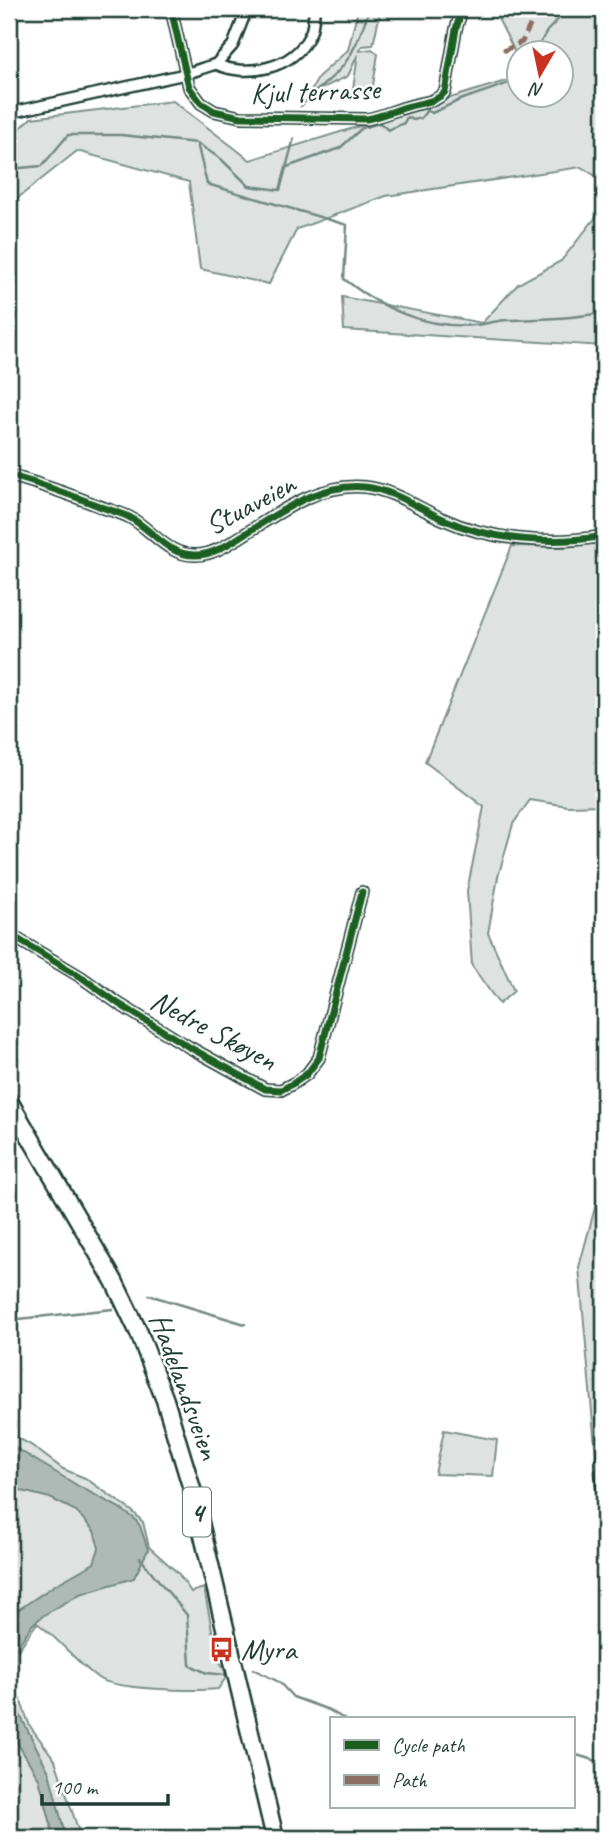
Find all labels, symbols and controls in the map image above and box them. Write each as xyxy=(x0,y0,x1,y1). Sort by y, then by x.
north arrow xyxy=(504,38,574,108)
street label: Kjul terrasse xyxy=(250,70,382,112)
text: N xyxy=(527,77,545,103)
street label: Stuaveien xyxy=(198,464,303,543)
street label: Nedre Skøyen xyxy=(144,981,284,1079)
street label: Hadelandsveien xyxy=(141,1308,230,1466)
road number: 4 xyxy=(183,1488,211,1536)
place label: Myra xyxy=(241,1630,298,1668)
bus stop icon: Myra xyxy=(207,1635,235,1663)
legend xyxy=(330,1717,574,1808)
text: Cycle path xyxy=(392,1732,465,1758)
scale bar xyxy=(42,1763,168,1807)
text: Path xyxy=(392,1767,428,1793)
text: 100 m xyxy=(52,1774,99,1800)

